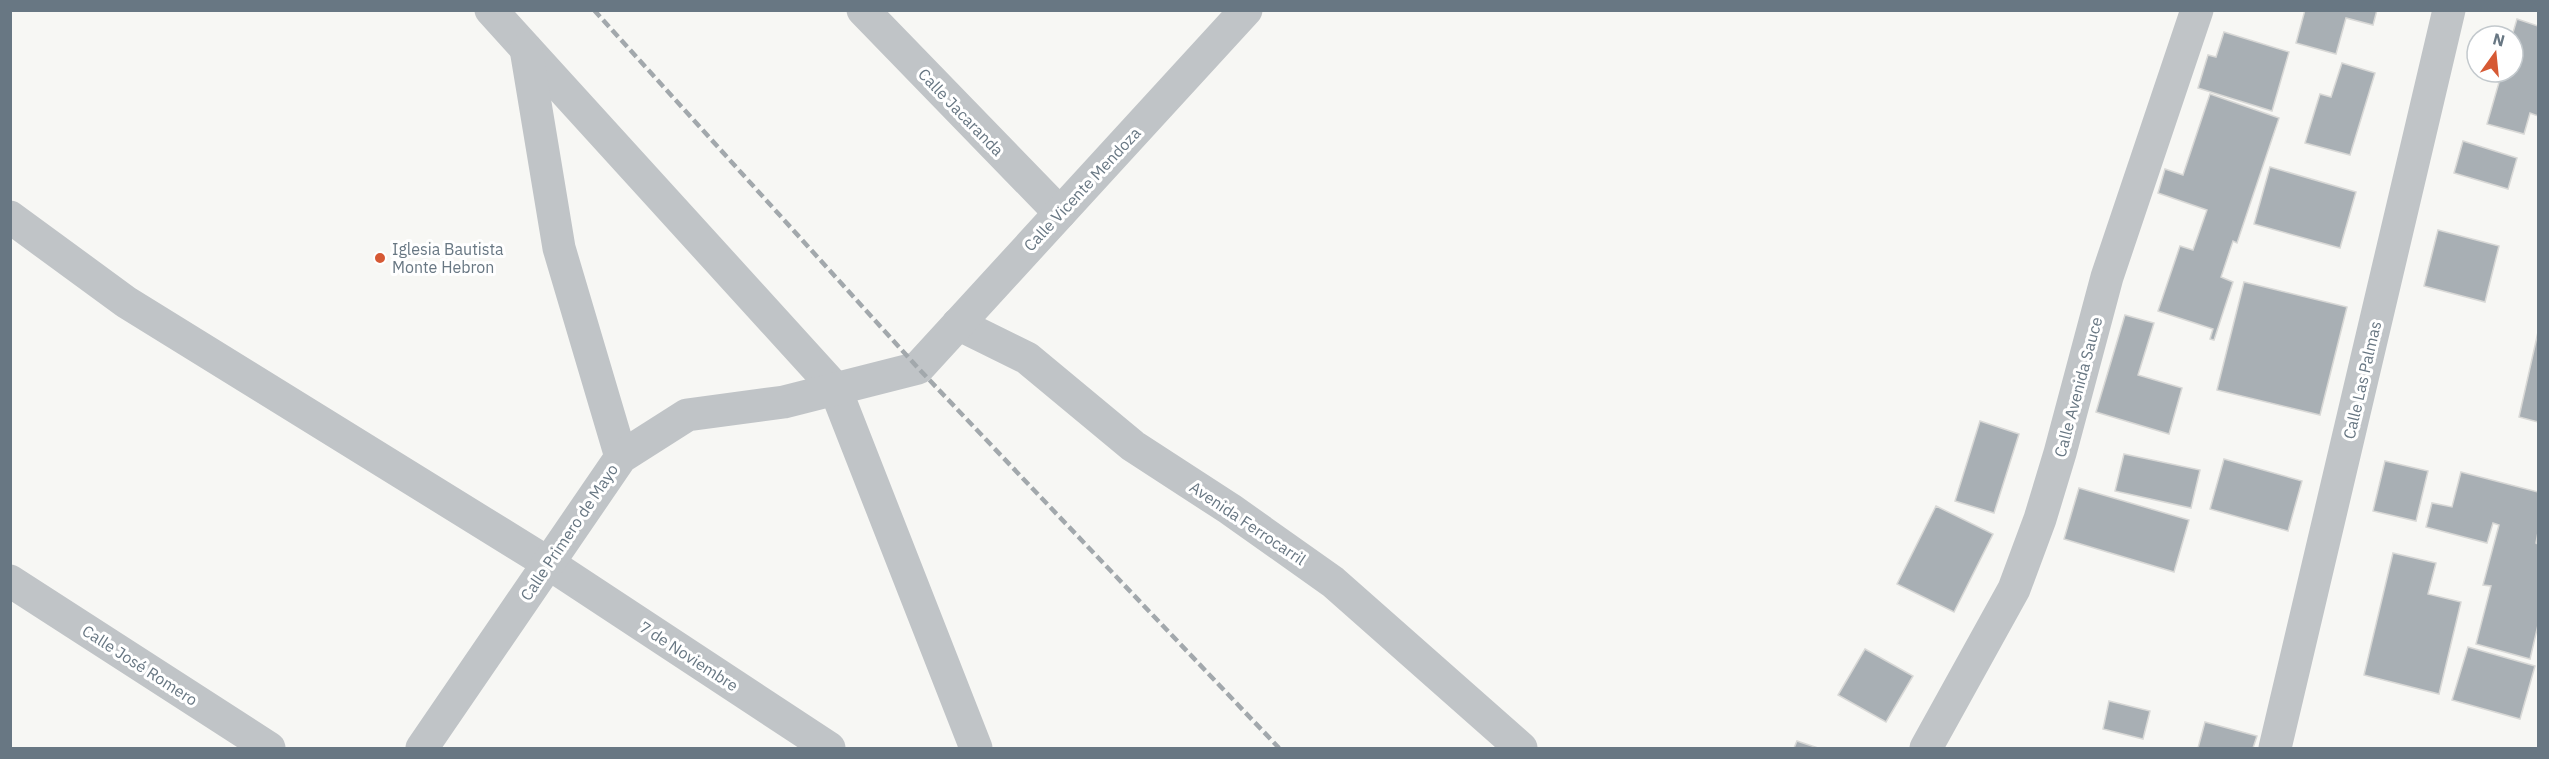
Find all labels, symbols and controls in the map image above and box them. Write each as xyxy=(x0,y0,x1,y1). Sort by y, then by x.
north arrow xyxy=(2465,24,2525,84)
text: N xyxy=(2491,28,2507,51)
street label: Calle Jacaranda xyxy=(914,64,1008,160)
street label: Calle Vicente Mendoza xyxy=(1019,122,1145,255)
place label: Iglesia Bautista Monte Hebron xyxy=(392,239,504,277)
marker: Iglesia Bautista Monte Hebron xyxy=(373,251,387,265)
street label: Calle Avenida Sauce xyxy=(2050,314,2106,459)
street label: Calle Las Palmas xyxy=(2339,319,2385,441)
street label: Calle Primero de Mayo xyxy=(516,460,622,604)
street label: Avenida Ferrocarril xyxy=(1186,477,1310,569)
street label: 7 de Noviembre xyxy=(636,617,742,696)
street label: Calle José Romero xyxy=(79,620,201,710)

